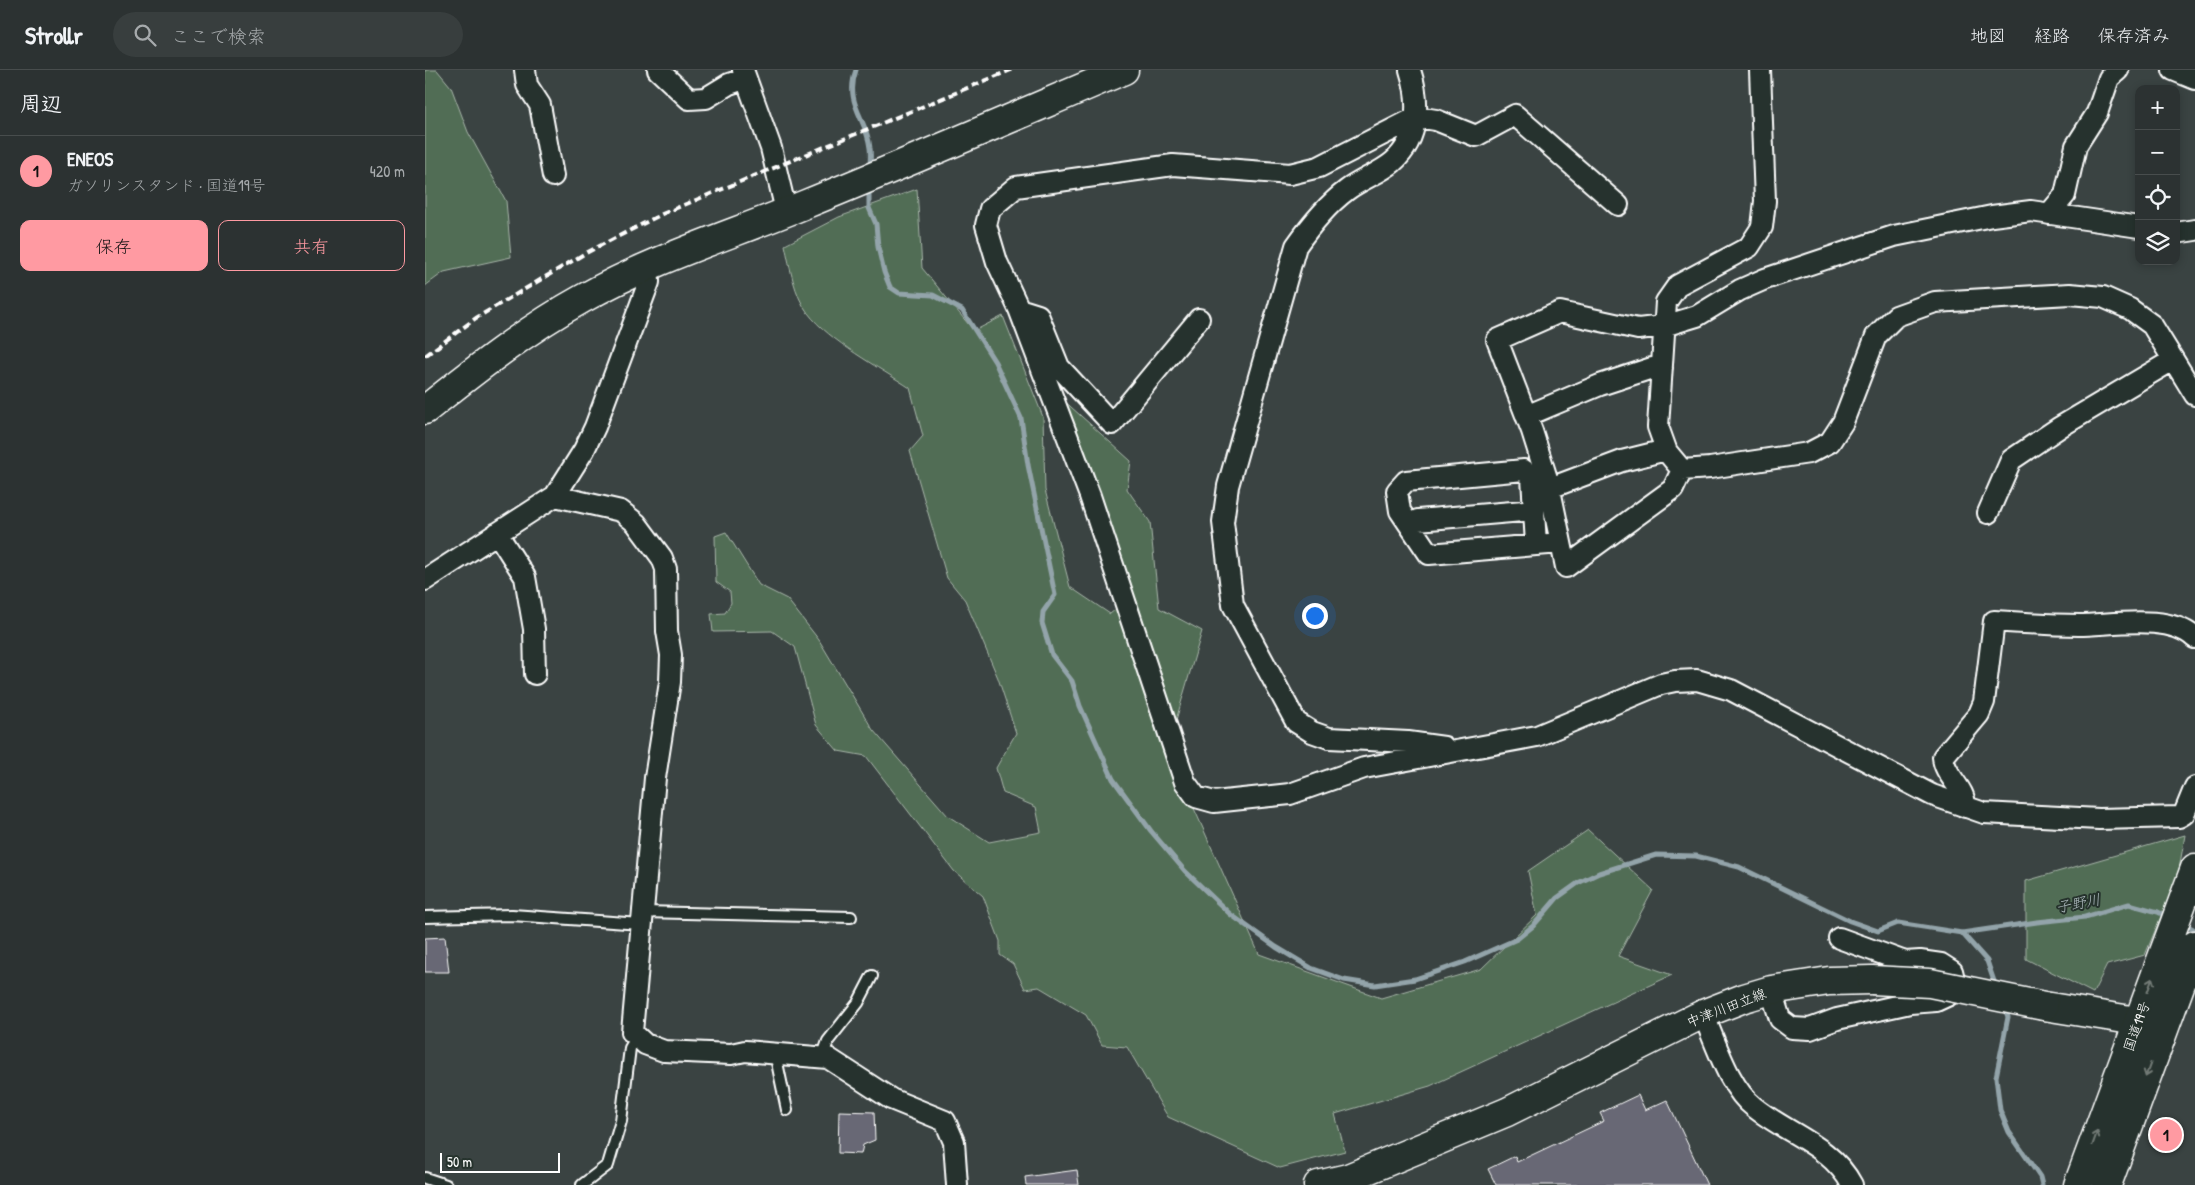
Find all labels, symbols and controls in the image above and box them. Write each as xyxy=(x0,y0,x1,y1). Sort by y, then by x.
search box xyxy=(113,12,463,57)
text: Strollr xyxy=(25,19,83,51)
icon: search xyxy=(131,21,159,49)
text: ここで検索 xyxy=(171,23,266,49)
text: 地図 xyxy=(1970,23,2006,48)
text: 経路 xyxy=(2034,23,2070,48)
text: 保存済み xyxy=(2098,23,2170,48)
map controls xyxy=(2135,85,2180,265)
button: + xyxy=(2135,85,2180,130)
text: 周辺 xyxy=(20,89,62,118)
button: − xyxy=(2135,130,2180,175)
text: ENEOS xyxy=(67,146,113,172)
text: 1 xyxy=(33,160,39,182)
text: 420 m xyxy=(370,160,405,182)
text: ガソリンスタンド · 国道19号 xyxy=(67,174,266,196)
button: locate xyxy=(2135,175,2180,220)
button: 保存 xyxy=(20,220,208,271)
button: 共有 xyxy=(218,220,405,271)
button: layers xyxy=(2135,220,2180,265)
your location xyxy=(1302,603,1328,629)
water label: 子野川 xyxy=(2054,888,2102,918)
one-way arrow xyxy=(2146,978,2155,994)
street label: 中津川田立線 xyxy=(1683,983,1769,1031)
street label: 国道19号 xyxy=(2118,998,2154,1054)
one-way arrow xyxy=(2143,1062,2152,1077)
pin: 1 xyxy=(2150,1116,2182,1154)
one-way arrow xyxy=(2091,1131,2100,1146)
scale bar xyxy=(440,1150,560,1173)
text: 50 m xyxy=(447,1152,472,1171)

